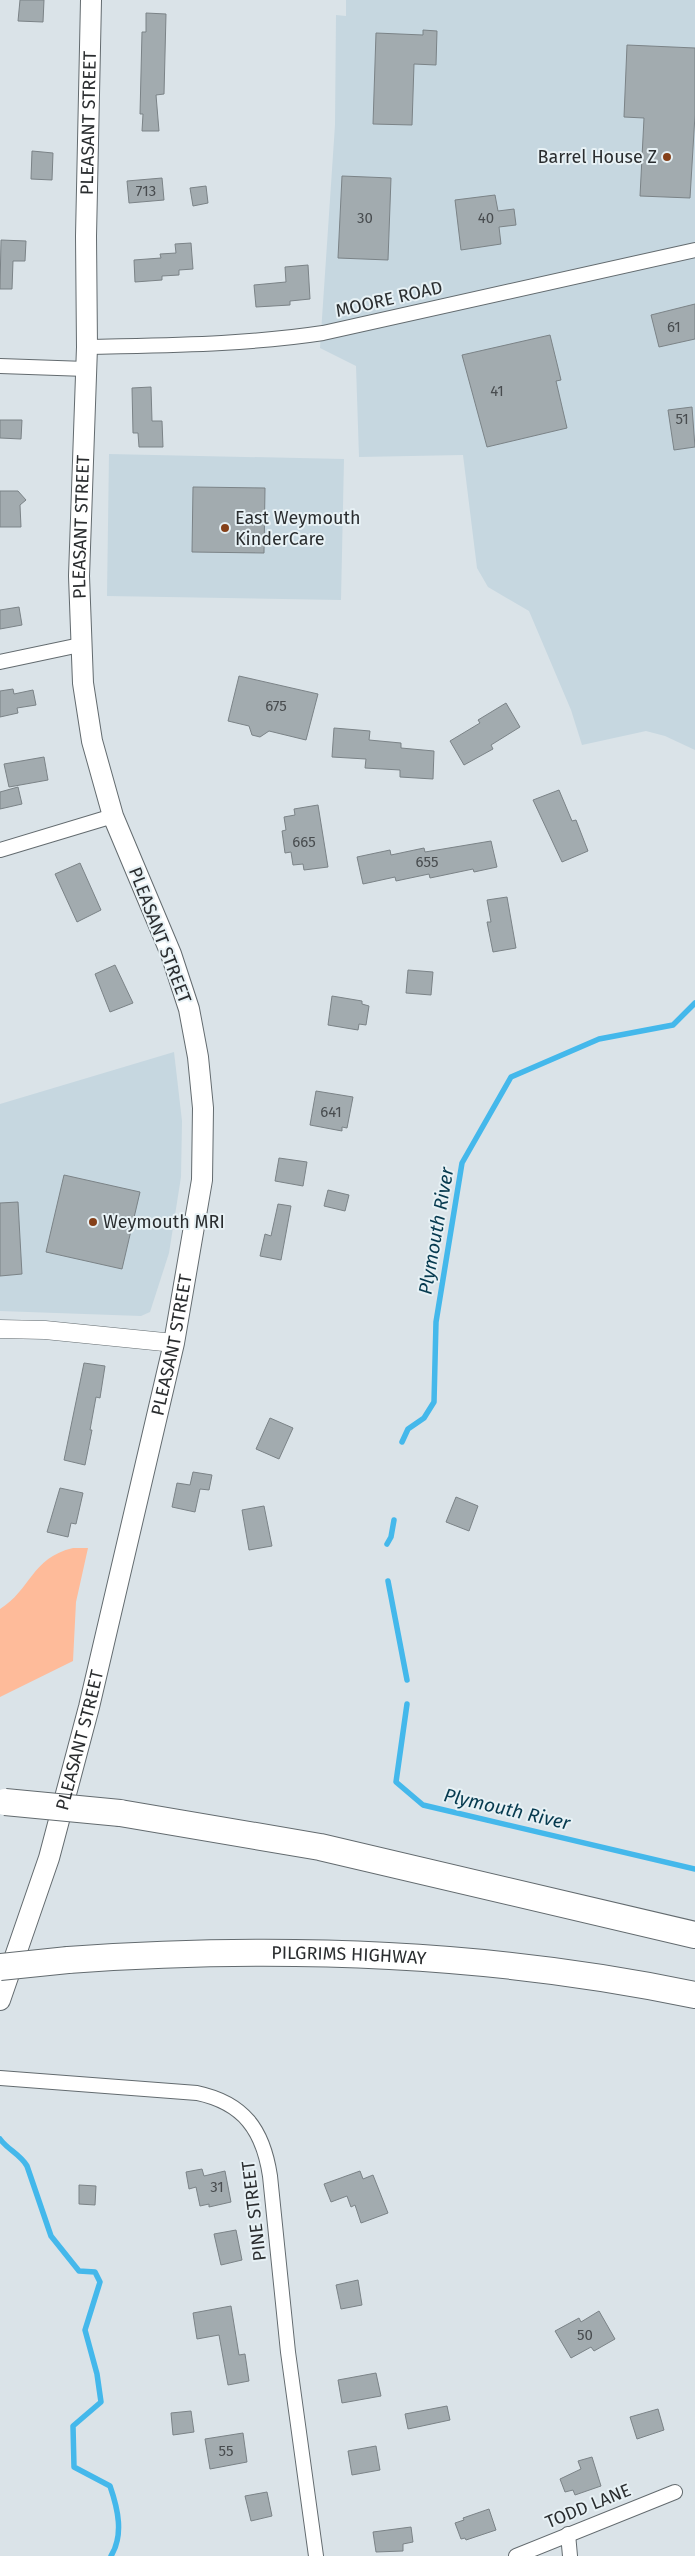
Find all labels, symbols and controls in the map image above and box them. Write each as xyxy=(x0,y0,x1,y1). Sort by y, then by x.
street label: PLEASANT STREET xyxy=(76,50,101,195)
place label: Barrel House Z xyxy=(537,146,657,168)
marker: Barrel House Z xyxy=(661,151,673,163)
house number: 713 xyxy=(136,182,156,200)
house number: 30 xyxy=(357,209,373,227)
house number: 40 xyxy=(478,209,494,227)
street label: MOORE ROAD xyxy=(333,276,445,322)
house number: 61 xyxy=(667,318,681,336)
house number: 41 xyxy=(490,382,504,400)
house number: 51 xyxy=(675,410,689,428)
street label: PLEASANT STREET xyxy=(68,454,94,599)
place label: East Weymouth KinderCare xyxy=(235,507,360,550)
marker: East Weymouth KinderCare xyxy=(219,522,231,534)
house number: 675 xyxy=(265,697,287,715)
house number: 665 xyxy=(292,833,316,851)
house number: 655 xyxy=(416,853,438,871)
street label: PLEASANT STREET xyxy=(124,864,196,1007)
house number: 641 xyxy=(320,1103,342,1121)
water label: Plymouth River xyxy=(413,1165,459,1296)
place label: Weymouth MRI xyxy=(103,1211,225,1233)
marker: Weymouth MRI xyxy=(87,1216,99,1228)
street label: PLEASANT STREET xyxy=(146,1272,197,1418)
street label: PLEASANT STREET xyxy=(51,1667,108,1813)
water label: Plymouth River xyxy=(442,1783,573,1835)
street label: PILGRIMS HIGHWAY xyxy=(271,1942,427,1969)
street label: PINE STREET xyxy=(237,2159,271,2262)
house number: 31 xyxy=(210,2178,224,2196)
house number: 50 xyxy=(577,2326,593,2344)
house number: 55 xyxy=(219,2442,233,2460)
street label: TODD LANE xyxy=(542,2479,634,2533)

